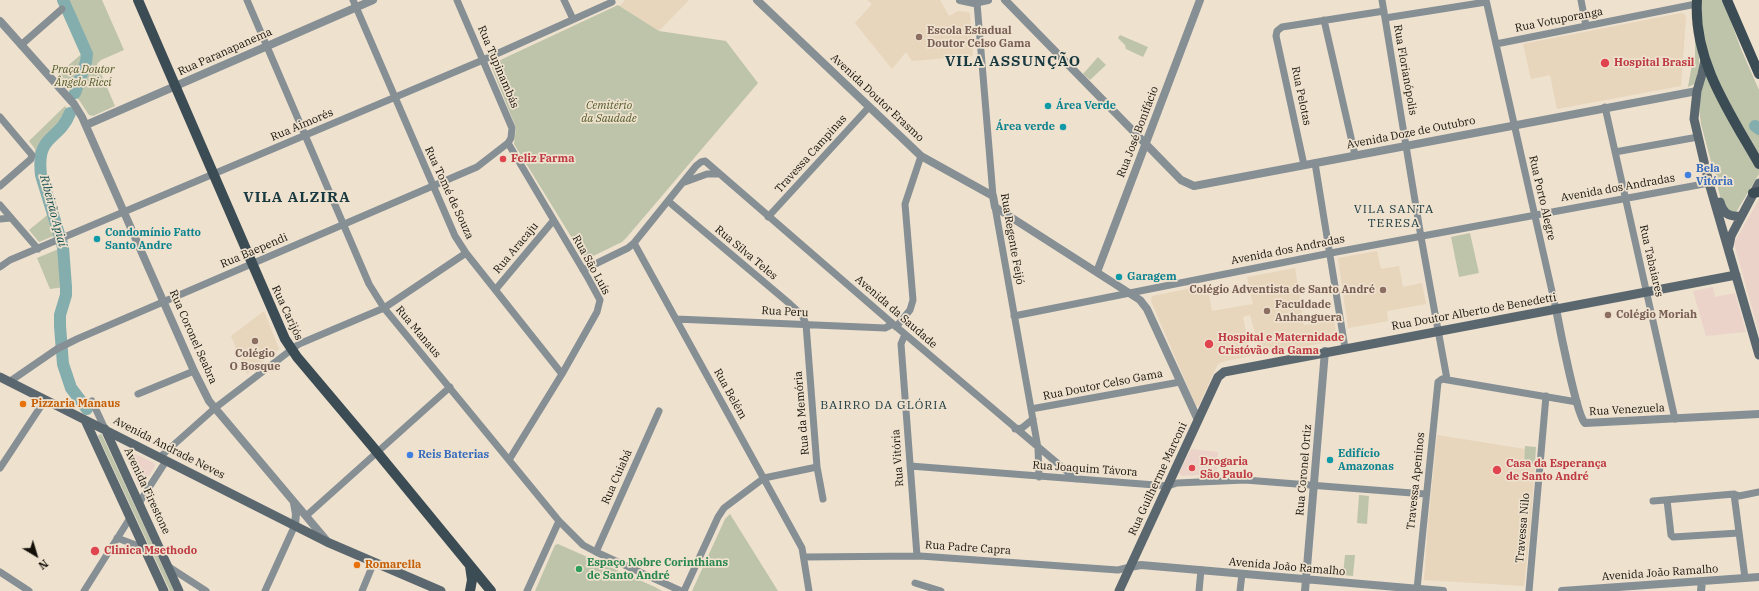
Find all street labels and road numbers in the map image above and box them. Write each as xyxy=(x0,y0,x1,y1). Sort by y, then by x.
street label: Rua Votuporanga xyxy=(1514,5,1604,35)
street label: Rua Tupinambás xyxy=(475,24,521,110)
street label: Rua Florianópolis xyxy=(1391,24,1419,116)
street label: Rua Paranapanema xyxy=(176,25,274,79)
street label: Avenida Doutor Erasmo xyxy=(828,51,926,145)
street label: Rua Pelotas xyxy=(1288,65,1314,127)
street label: Rua José Bonifácio xyxy=(1114,84,1162,180)
street label: Rua Aimorés xyxy=(269,106,335,144)
street label: Travessa Campinas xyxy=(772,112,850,196)
street label: Avenida Doze de Outubro xyxy=(1346,114,1476,152)
street label: Rua Tomé de Souza xyxy=(422,145,476,241)
street label: Rua Porto Alegre xyxy=(1526,154,1558,242)
street label: Avenida dos Andradas xyxy=(1560,171,1676,205)
street label: Rua Regente Feijó xyxy=(997,192,1027,286)
street label: Rua Aracaju xyxy=(491,220,541,276)
street label: Rua Silva Teles xyxy=(712,223,780,283)
street label: Rua Tabaiares xyxy=(1636,224,1666,298)
street label: Rua Baependi xyxy=(218,231,290,271)
street label: Avenida dos Andradas xyxy=(1230,232,1346,268)
street label: Rua São Luís xyxy=(569,233,613,297)
street label: Avenida da Saudade xyxy=(852,273,940,351)
street label: Rua Carijós xyxy=(269,283,305,343)
street label: Rua Coronel Seabra xyxy=(166,288,220,386)
street label: Rua Doutor Alberto de Benedetti xyxy=(1391,291,1557,333)
street label: Rua Manaus xyxy=(393,303,443,361)
street label: Rua Peru xyxy=(761,304,809,320)
street label: Rua Belém xyxy=(711,366,749,422)
street label: Rua Doutor Celso Gama xyxy=(1042,367,1164,403)
street label: Rua da Memória xyxy=(792,370,812,456)
street label: Rua Venezuela xyxy=(1589,401,1665,419)
street label: Avenida Andrade Neves xyxy=(111,414,227,482)
street label: Rua Guilherme Marconi xyxy=(1126,420,1190,538)
street label: Rua Coronel Ortiz xyxy=(1293,424,1315,516)
street label: Rua Vitória xyxy=(889,429,907,487)
street label: Travessa Apeninos xyxy=(1404,432,1428,530)
street label: Avenida Firestone xyxy=(121,446,173,536)
street label: Rua Cuiabá xyxy=(599,447,635,507)
street label: Rua Joaquim Távora xyxy=(1032,459,1138,479)
street label: Travessa Nilo xyxy=(1513,492,1533,564)
street label: Rua Padre Capra xyxy=(925,538,1011,558)
street label: Avenida João Ramalho xyxy=(1228,555,1346,579)
street label: Avenida João Ramalho xyxy=(1601,562,1719,584)

